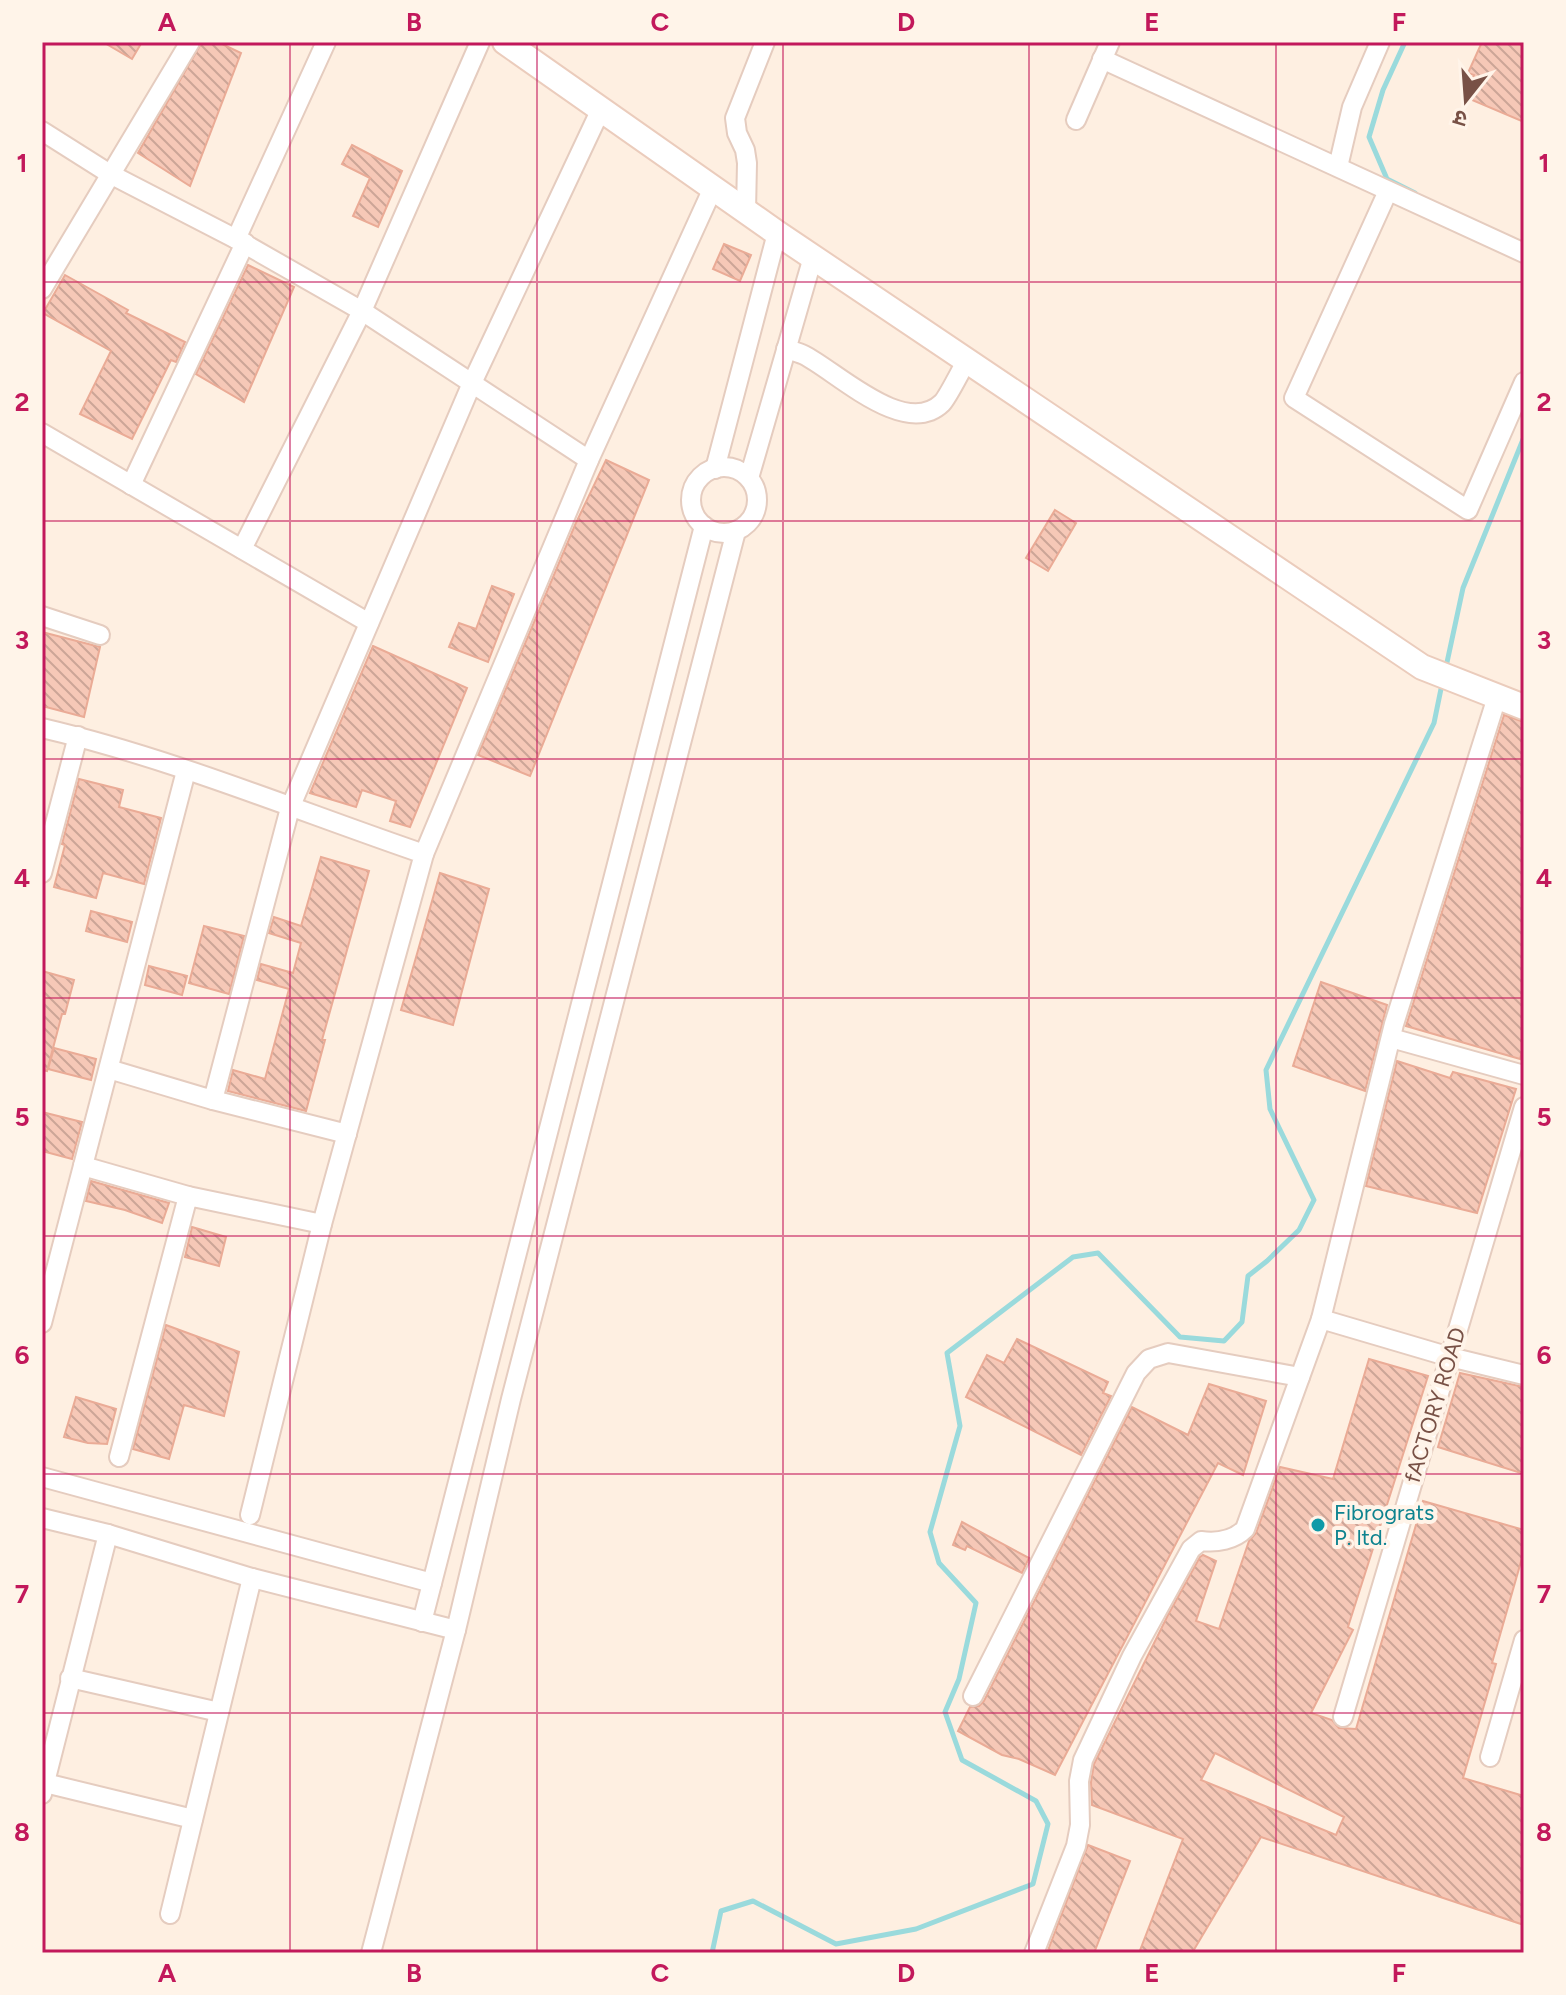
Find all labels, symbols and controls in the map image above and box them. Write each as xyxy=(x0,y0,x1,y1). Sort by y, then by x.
text: A xyxy=(158,6,177,38)
text: B xyxy=(406,6,422,38)
text: C xyxy=(651,6,670,38)
text: D xyxy=(897,6,915,38)
text: E xyxy=(1144,6,1160,38)
text: F xyxy=(1392,6,1406,38)
north arrow xyxy=(1426,60,1506,140)
text: उ xyxy=(1449,104,1470,133)
text: 1 xyxy=(17,147,27,179)
text: 1 xyxy=(1539,147,1549,179)
text: 2 xyxy=(14,386,30,418)
text: 2 xyxy=(1536,386,1552,418)
text: 3 xyxy=(15,624,29,656)
text: 3 xyxy=(1537,624,1551,656)
text: 4 xyxy=(14,862,30,894)
text: 4 xyxy=(1536,862,1552,894)
text: 5 xyxy=(14,1101,30,1133)
text: 5 xyxy=(1536,1101,1552,1133)
street label: fACTORY ROAD xyxy=(1399,1324,1471,1486)
text: 6 xyxy=(14,1339,30,1371)
text: 6 xyxy=(1536,1339,1552,1371)
place label: Fibrograts P. ltd. xyxy=(1334,1499,1434,1551)
marker: Fibrograts P. ltd. xyxy=(1309,1516,1327,1534)
text: 7 xyxy=(15,1578,29,1610)
text: 7 xyxy=(1537,1578,1551,1610)
text: 8 xyxy=(14,1816,30,1848)
text: 8 xyxy=(1536,1816,1552,1848)
text: A xyxy=(158,1957,177,1989)
text: B xyxy=(406,1957,422,1989)
text: C xyxy=(651,1957,670,1989)
text: D xyxy=(897,1957,915,1989)
text: E xyxy=(1144,1957,1160,1989)
text: F xyxy=(1392,1957,1406,1989)

